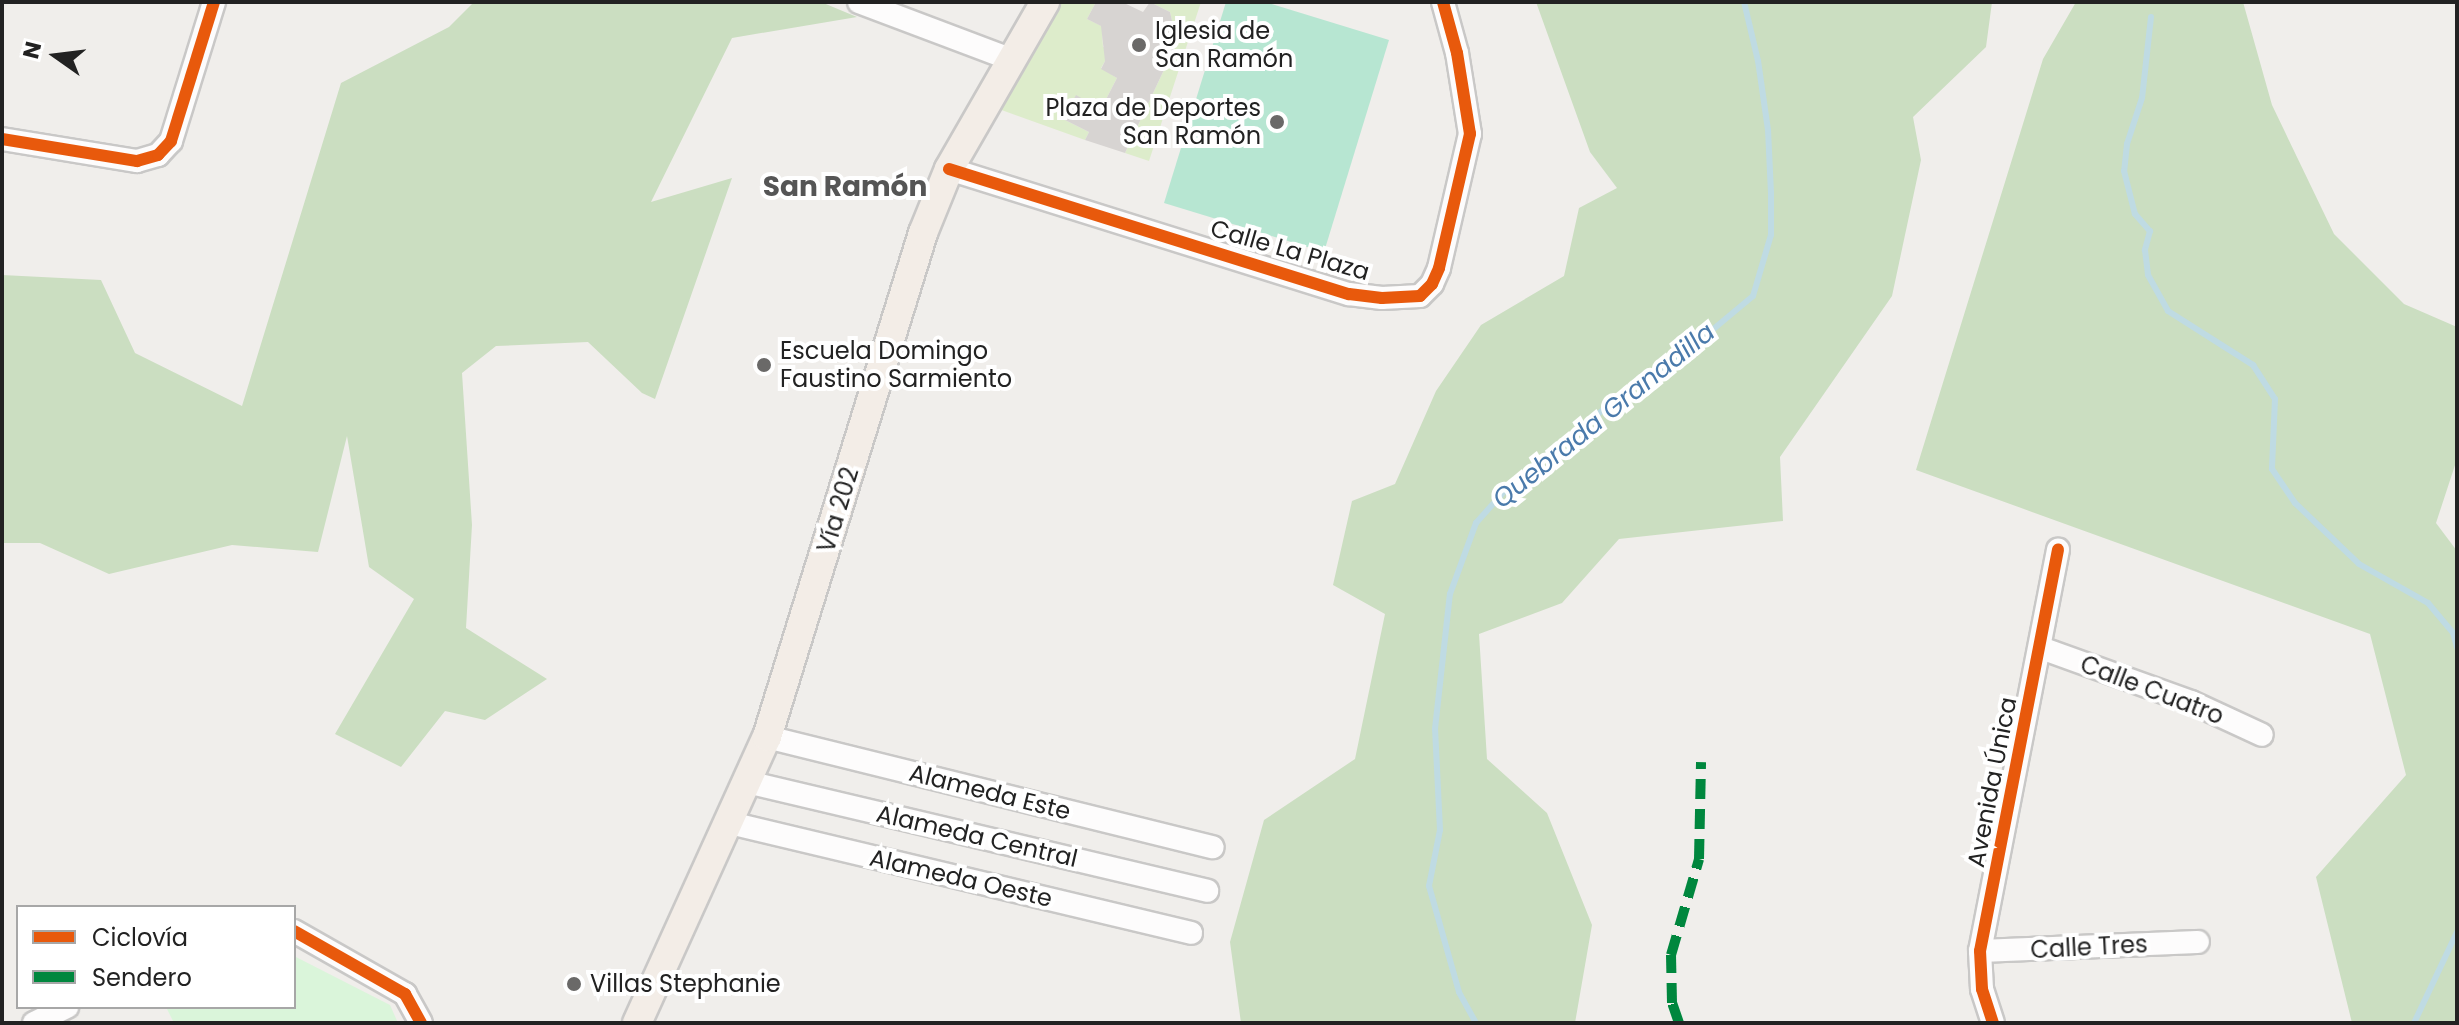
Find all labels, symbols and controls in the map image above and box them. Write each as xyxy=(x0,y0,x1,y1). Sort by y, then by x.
north arrow xyxy=(16,16,96,96)
place label: Iglesia de San Ramón xyxy=(1155,17,1293,73)
marker: Iglesia de San Ramón xyxy=(1130,36,1148,54)
text: N xyxy=(15,38,49,62)
place label: Plaza de Deportes San Ramón xyxy=(1045,94,1261,150)
marker: Plaza de Deportes San Ramón xyxy=(1268,113,1286,131)
district label: San Ramón xyxy=(763,170,927,204)
street label: Calle La Plaza xyxy=(1207,214,1373,286)
water label: Quebrada Granadilla xyxy=(1487,317,1721,515)
place label: Escuela Domingo Faustino Sarmiento xyxy=(780,337,1012,393)
marker: Escuela Domingo Faustino Sarmiento xyxy=(755,356,773,374)
street label: Vía 202 xyxy=(811,464,865,556)
street label: Calle Cuatro xyxy=(2076,649,2228,731)
street label: Avenida Única xyxy=(1961,694,2023,870)
street label: Alameda Este xyxy=(906,758,1074,826)
street label: Alameda Central xyxy=(874,799,1080,873)
street label: Alameda Oeste xyxy=(867,843,1055,913)
legend xyxy=(16,905,296,1009)
text: Ciclovía xyxy=(92,921,188,954)
street label: Calle Tres xyxy=(2030,930,2148,964)
text: Sendero xyxy=(92,961,192,994)
place label: Villas Stephanie xyxy=(590,970,781,998)
marker: Villas Stephanie xyxy=(565,975,583,993)

